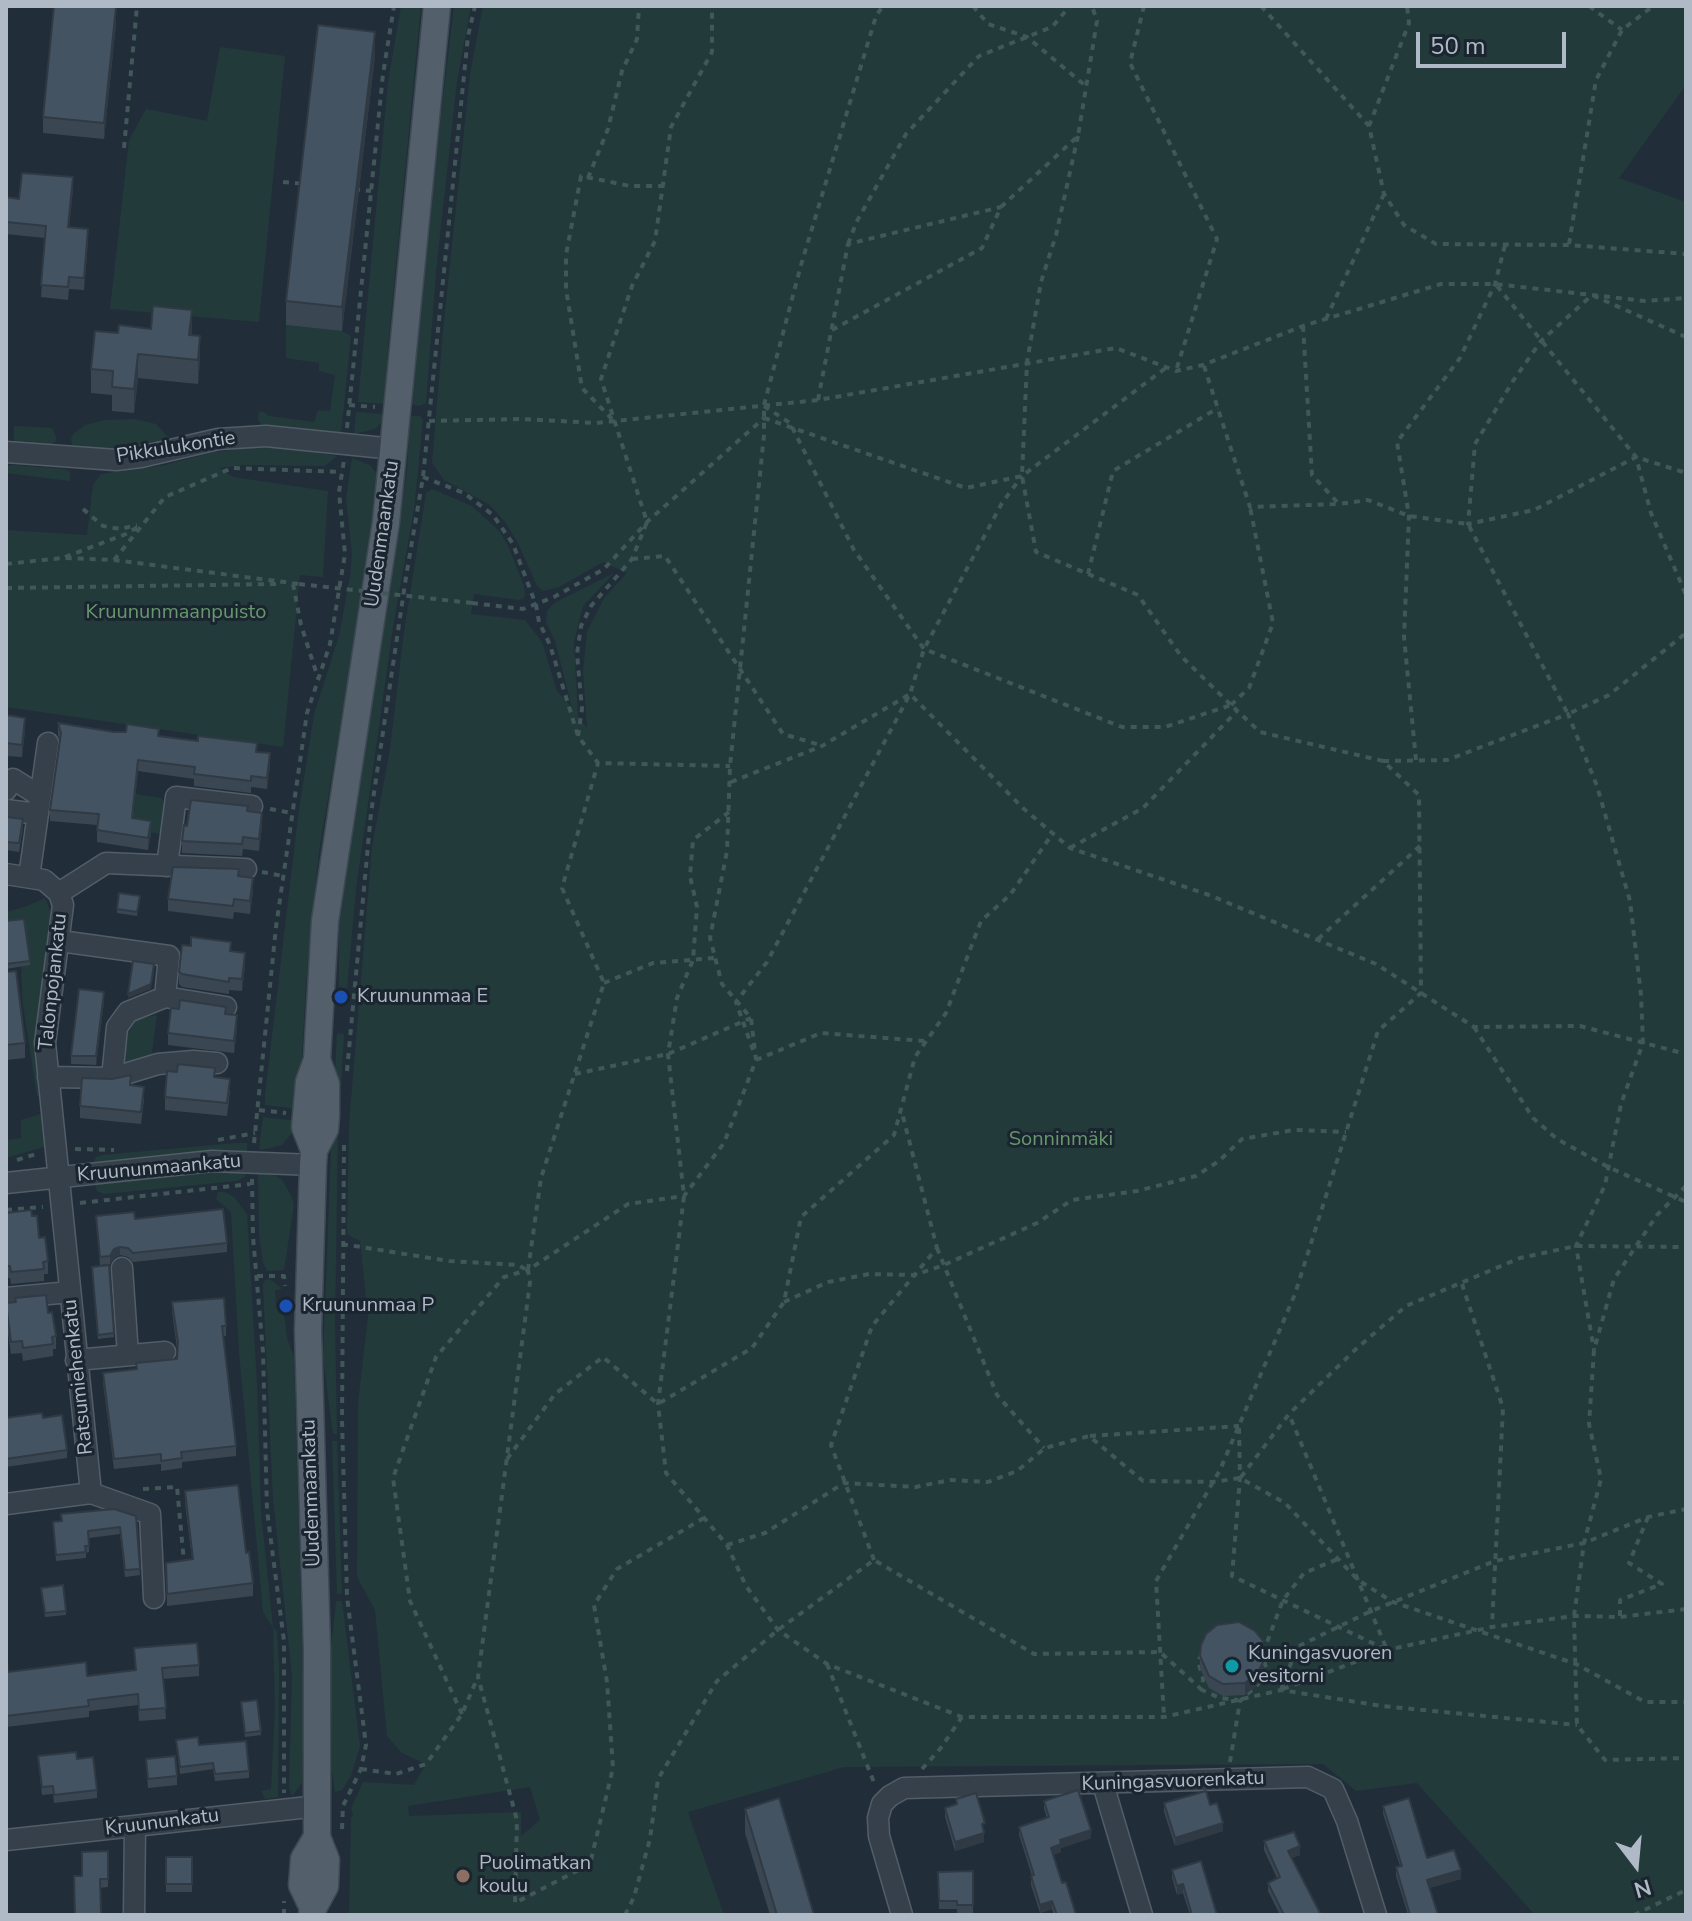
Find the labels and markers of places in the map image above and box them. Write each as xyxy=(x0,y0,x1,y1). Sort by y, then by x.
place label: Kruununmaa E xyxy=(357,985,488,1009)
marker: Kruununmaa E xyxy=(332,988,350,1006)
place label: Kruununmaa P xyxy=(302,1294,434,1318)
marker: Kruununmaa P xyxy=(277,1297,295,1315)
place label: Kuningasvuoren vesitorni xyxy=(1248,1642,1392,1689)
marker: Kuningasvuoren vesitorni xyxy=(1223,1657,1241,1675)
place label: Puolimatkan koulu xyxy=(479,1852,591,1899)
marker: Puolimatkan koulu xyxy=(454,1867,472,1885)

